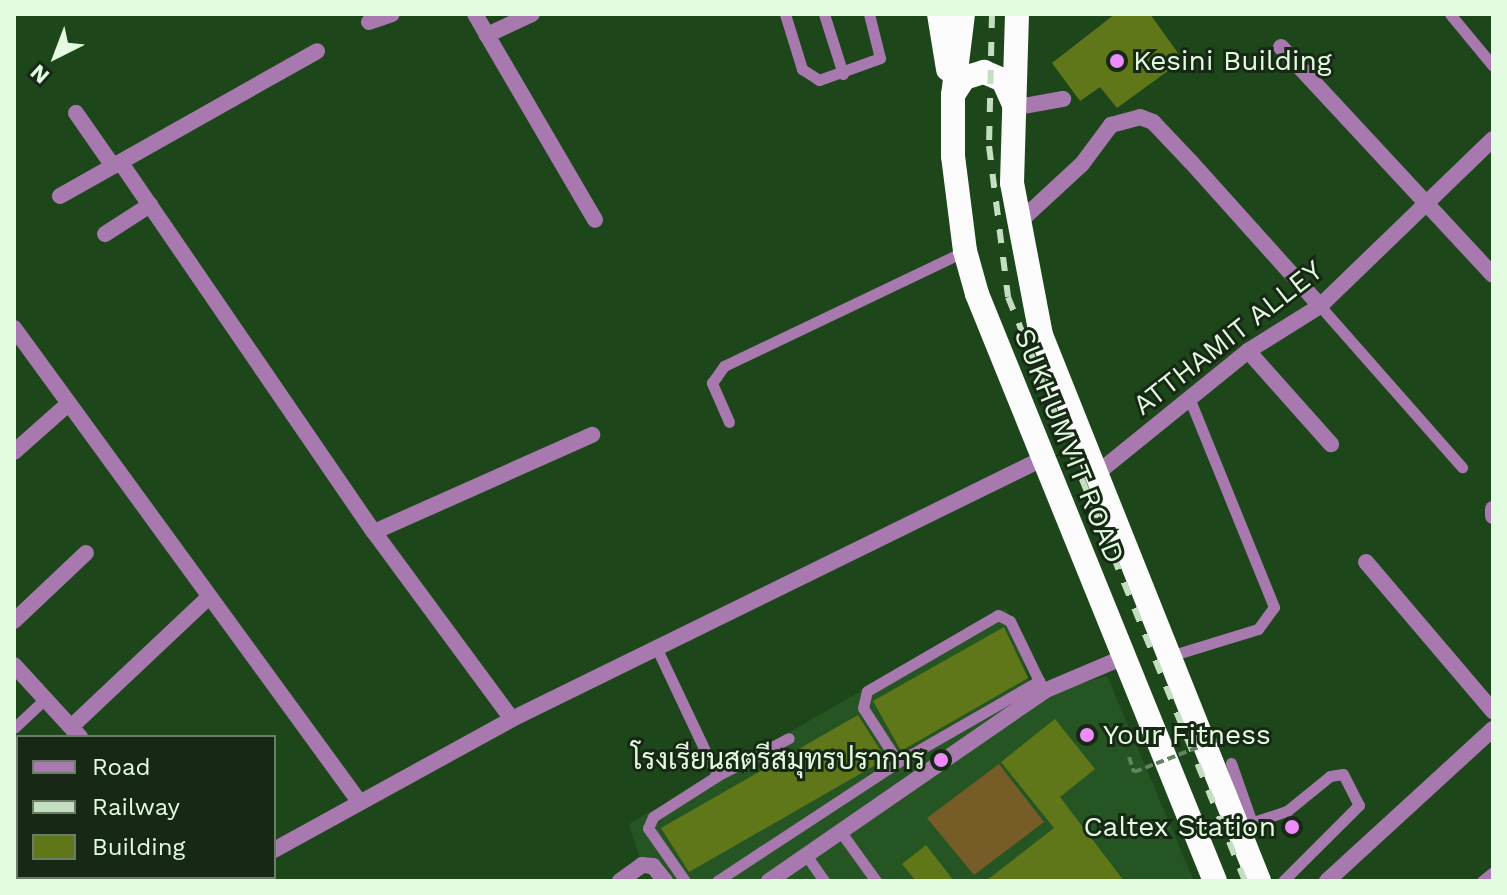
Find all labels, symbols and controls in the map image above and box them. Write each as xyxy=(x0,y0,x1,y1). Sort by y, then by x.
north arrow xyxy=(16,16,96,96)
place label: Kesini Building xyxy=(1133,44,1332,78)
marker: Kesini Building xyxy=(1108,52,1126,70)
text: N xyxy=(25,59,54,89)
street label: ATTHAMIT ALLEY xyxy=(1126,253,1330,423)
street label: SUKHUMVIT ROAD xyxy=(1006,323,1132,569)
place label: Your Fitness xyxy=(1103,718,1271,752)
marker: Your Fitness xyxy=(1078,726,1096,744)
legend xyxy=(16,735,276,879)
place label: โรงเรียนสตรีสมุทรปราการ xyxy=(631,743,925,777)
marker: โรงเรียนสตรีสมุทรปราการ xyxy=(932,751,950,769)
text: Road xyxy=(92,753,151,781)
text: Railway xyxy=(92,793,180,821)
place label: Caltex Station xyxy=(1083,810,1276,844)
marker: Caltex Station xyxy=(1283,818,1301,836)
text: Building xyxy=(92,833,185,861)

